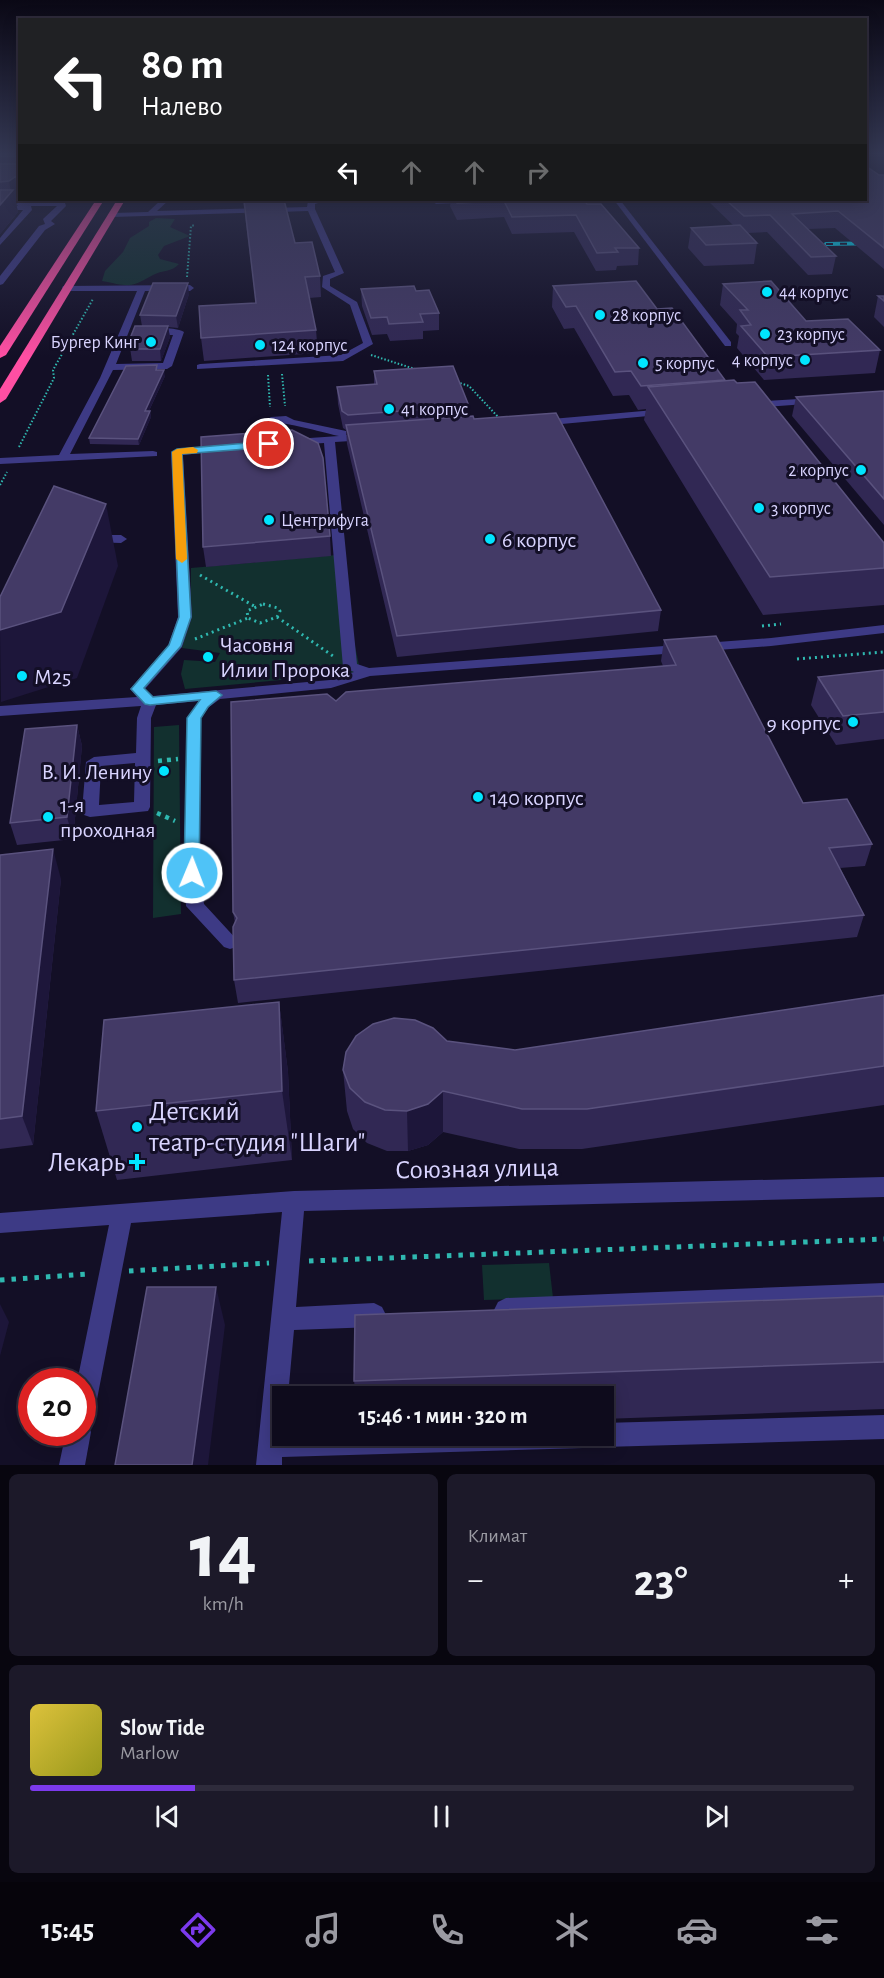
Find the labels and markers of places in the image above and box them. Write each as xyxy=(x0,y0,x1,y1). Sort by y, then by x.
place label: 44 корпус xyxy=(779,284,849,302)
marker: 44 корпус xyxy=(760,285,774,299)
place label: 28 корпус xyxy=(612,307,681,325)
marker: 28 корпус xyxy=(593,308,607,322)
place label: 23 корпус xyxy=(777,326,845,344)
marker: 23 корпус xyxy=(758,327,772,341)
place label: Бургер Кинг xyxy=(51,334,140,352)
marker: Бургер Кинг xyxy=(144,335,158,349)
place label: 124 корпус xyxy=(272,337,348,355)
marker: 124 корпус xyxy=(253,338,267,352)
place label: 4 корпус xyxy=(732,352,793,370)
marker: 4 корпус xyxy=(798,353,812,367)
place label: 5 корпус xyxy=(655,355,715,373)
marker: 5 корпус xyxy=(636,356,650,370)
place label: 41 корпус xyxy=(401,401,468,419)
marker: 41 корпус xyxy=(382,402,396,416)
pin xyxy=(243,418,294,469)
place label: 2 корпус xyxy=(788,462,849,480)
marker: 2 корпус xyxy=(854,463,868,477)
place label: 3 корпус xyxy=(771,500,831,518)
marker: 3 корпус xyxy=(752,501,766,515)
place label: Центрифуга xyxy=(281,512,369,530)
marker: Центрифуга xyxy=(262,513,276,527)
place label: 6 корпус xyxy=(502,529,577,551)
marker: 6 корпус xyxy=(483,532,497,546)
place label: Часовня Илии Пророка xyxy=(220,634,350,681)
marker: Часовня Илии Пророка xyxy=(201,650,215,664)
place label: М25 xyxy=(34,666,71,688)
marker: М25 xyxy=(15,669,29,683)
place label: 9 корпус xyxy=(767,712,841,734)
marker: 9 корпус xyxy=(846,715,860,729)
place label: В. И. Ленину xyxy=(42,761,153,783)
marker: В. И. Ленину xyxy=(157,764,171,778)
place label: 140 корпус xyxy=(490,787,584,809)
marker: 140 корпус xyxy=(471,790,485,804)
place label: 1-я проходная xyxy=(60,794,156,841)
marker: 1-я проходная xyxy=(41,810,55,824)
place label: Детский театр-студия "Шаги" xyxy=(148,1098,365,1157)
marker: Детский театр-студия "Шаги" xyxy=(130,1120,144,1134)
place label: Лекарь xyxy=(48,1149,126,1176)
marker: Лекарь xyxy=(130,1155,144,1169)

